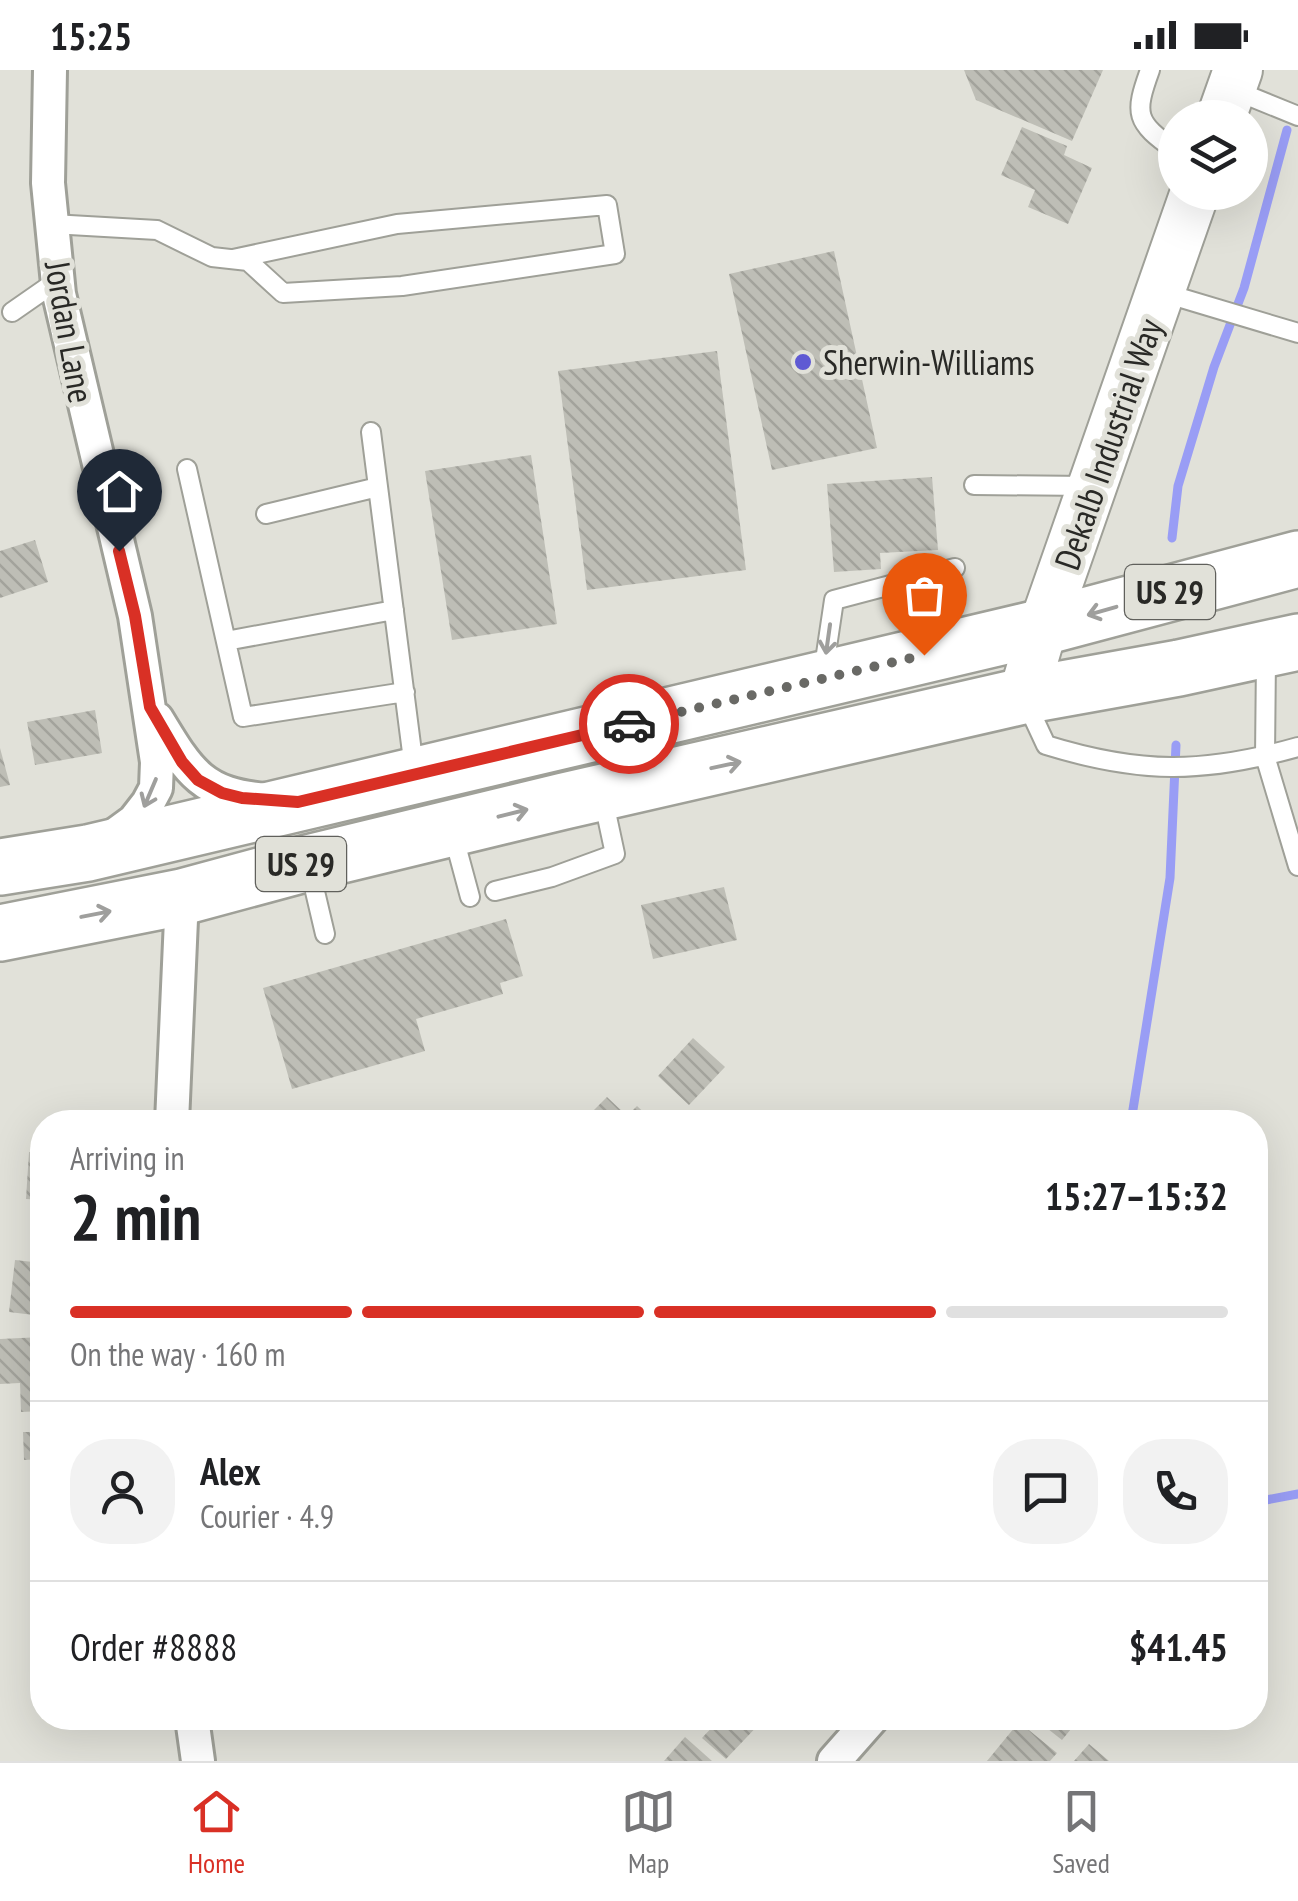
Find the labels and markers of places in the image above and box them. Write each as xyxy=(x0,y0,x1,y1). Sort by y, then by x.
place label: Sherwin-Williams xyxy=(823,339,1035,385)
marker: Sherwin-Williams xyxy=(792,351,814,373)
pin xyxy=(77,449,162,552)
pin xyxy=(882,553,967,656)

